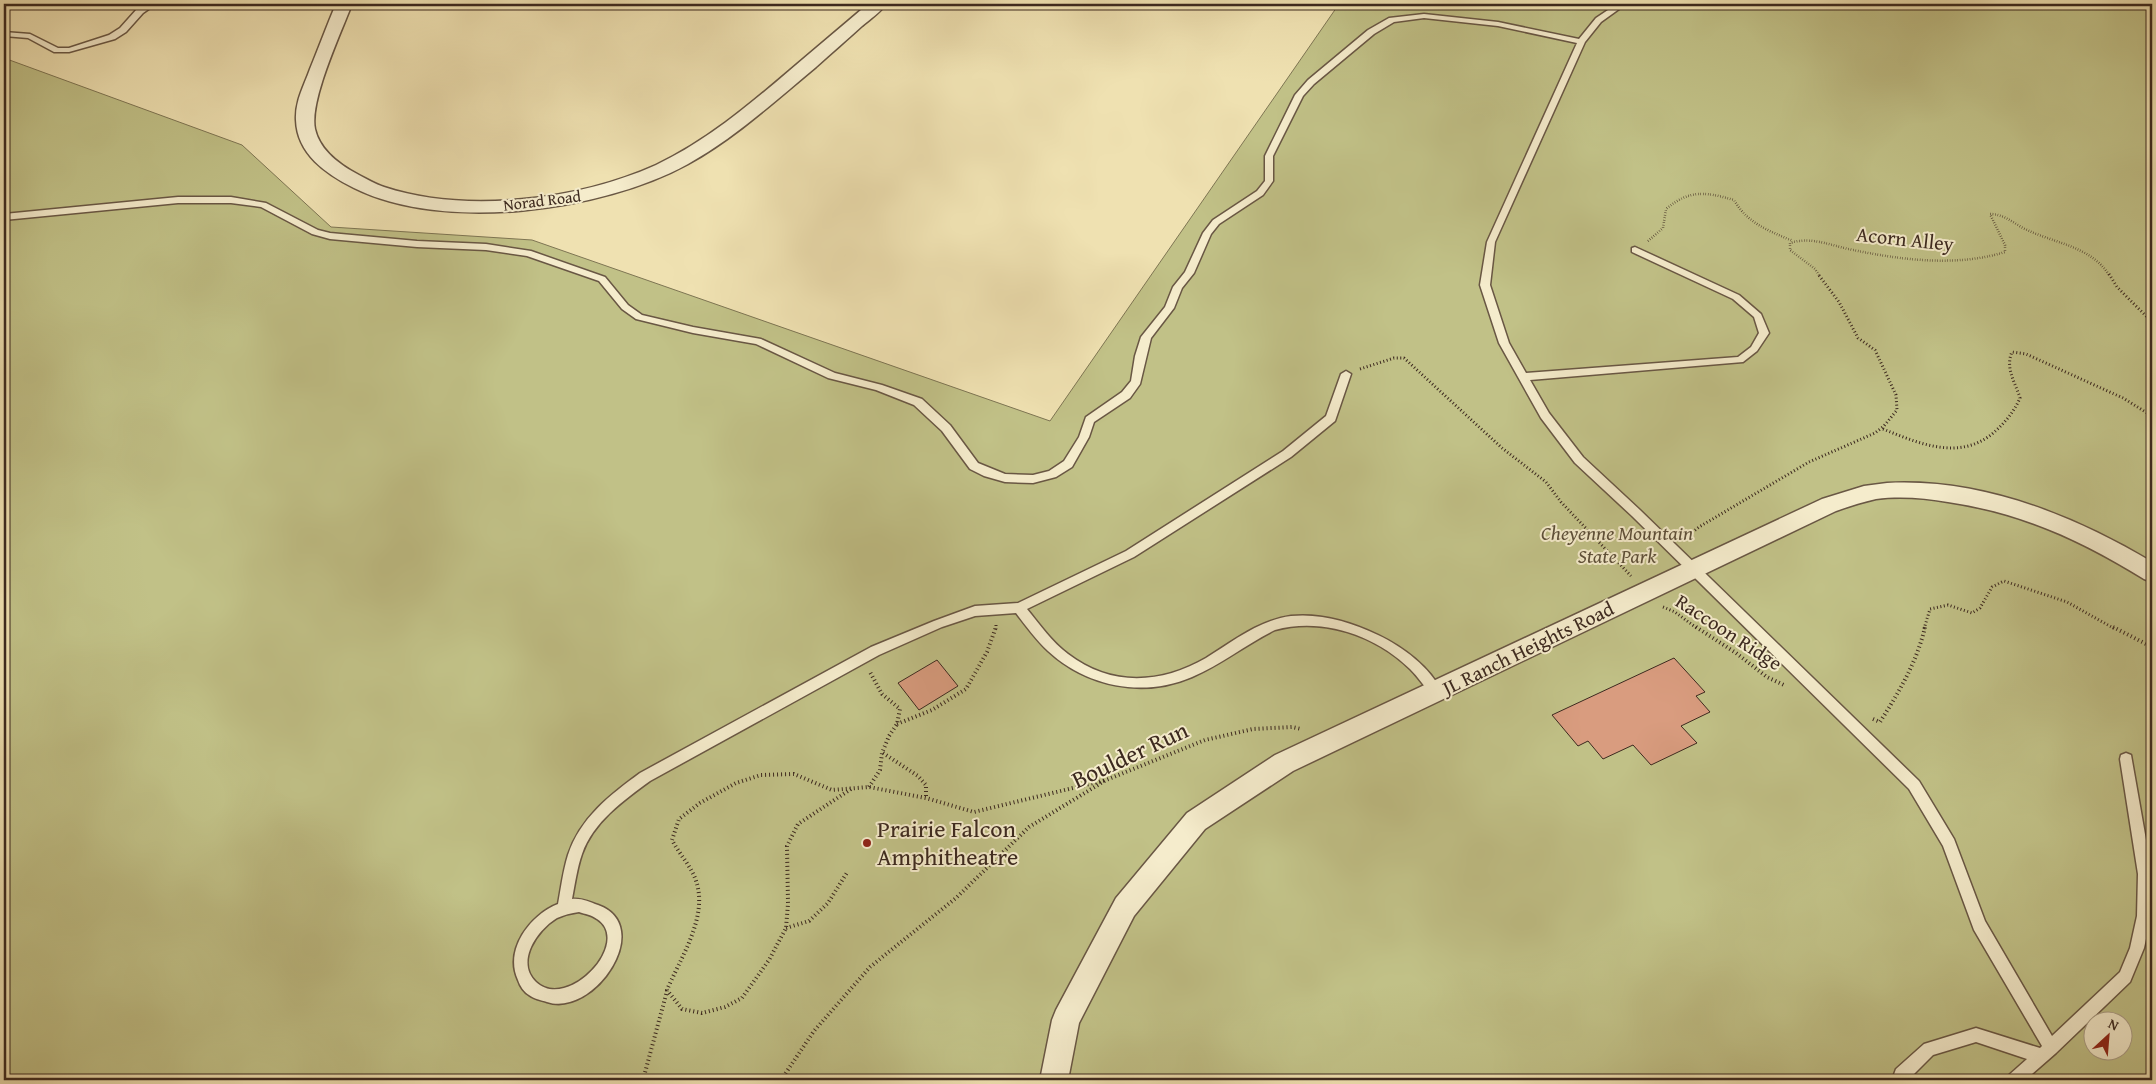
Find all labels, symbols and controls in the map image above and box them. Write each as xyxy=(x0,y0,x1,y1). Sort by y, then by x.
street label: Norad Road xyxy=(502,183,583,217)
street label: Acorn Alley xyxy=(1855,219,1955,258)
park label: Cheyenne Mountain State Park xyxy=(1541,518,1693,570)
street label: Raccoon Ridge xyxy=(1670,586,1788,677)
street label: JL Ranch Heights Road xyxy=(1434,593,1619,703)
street label: Boulder Run xyxy=(1066,712,1194,797)
place label: Prairie Falcon Amphitheatre xyxy=(877,811,1018,874)
marker: Prairie Falcon Amphitheatre xyxy=(861,837,873,849)
north arrow xyxy=(2084,1012,2134,1062)
text: N xyxy=(2105,1013,2123,1036)

